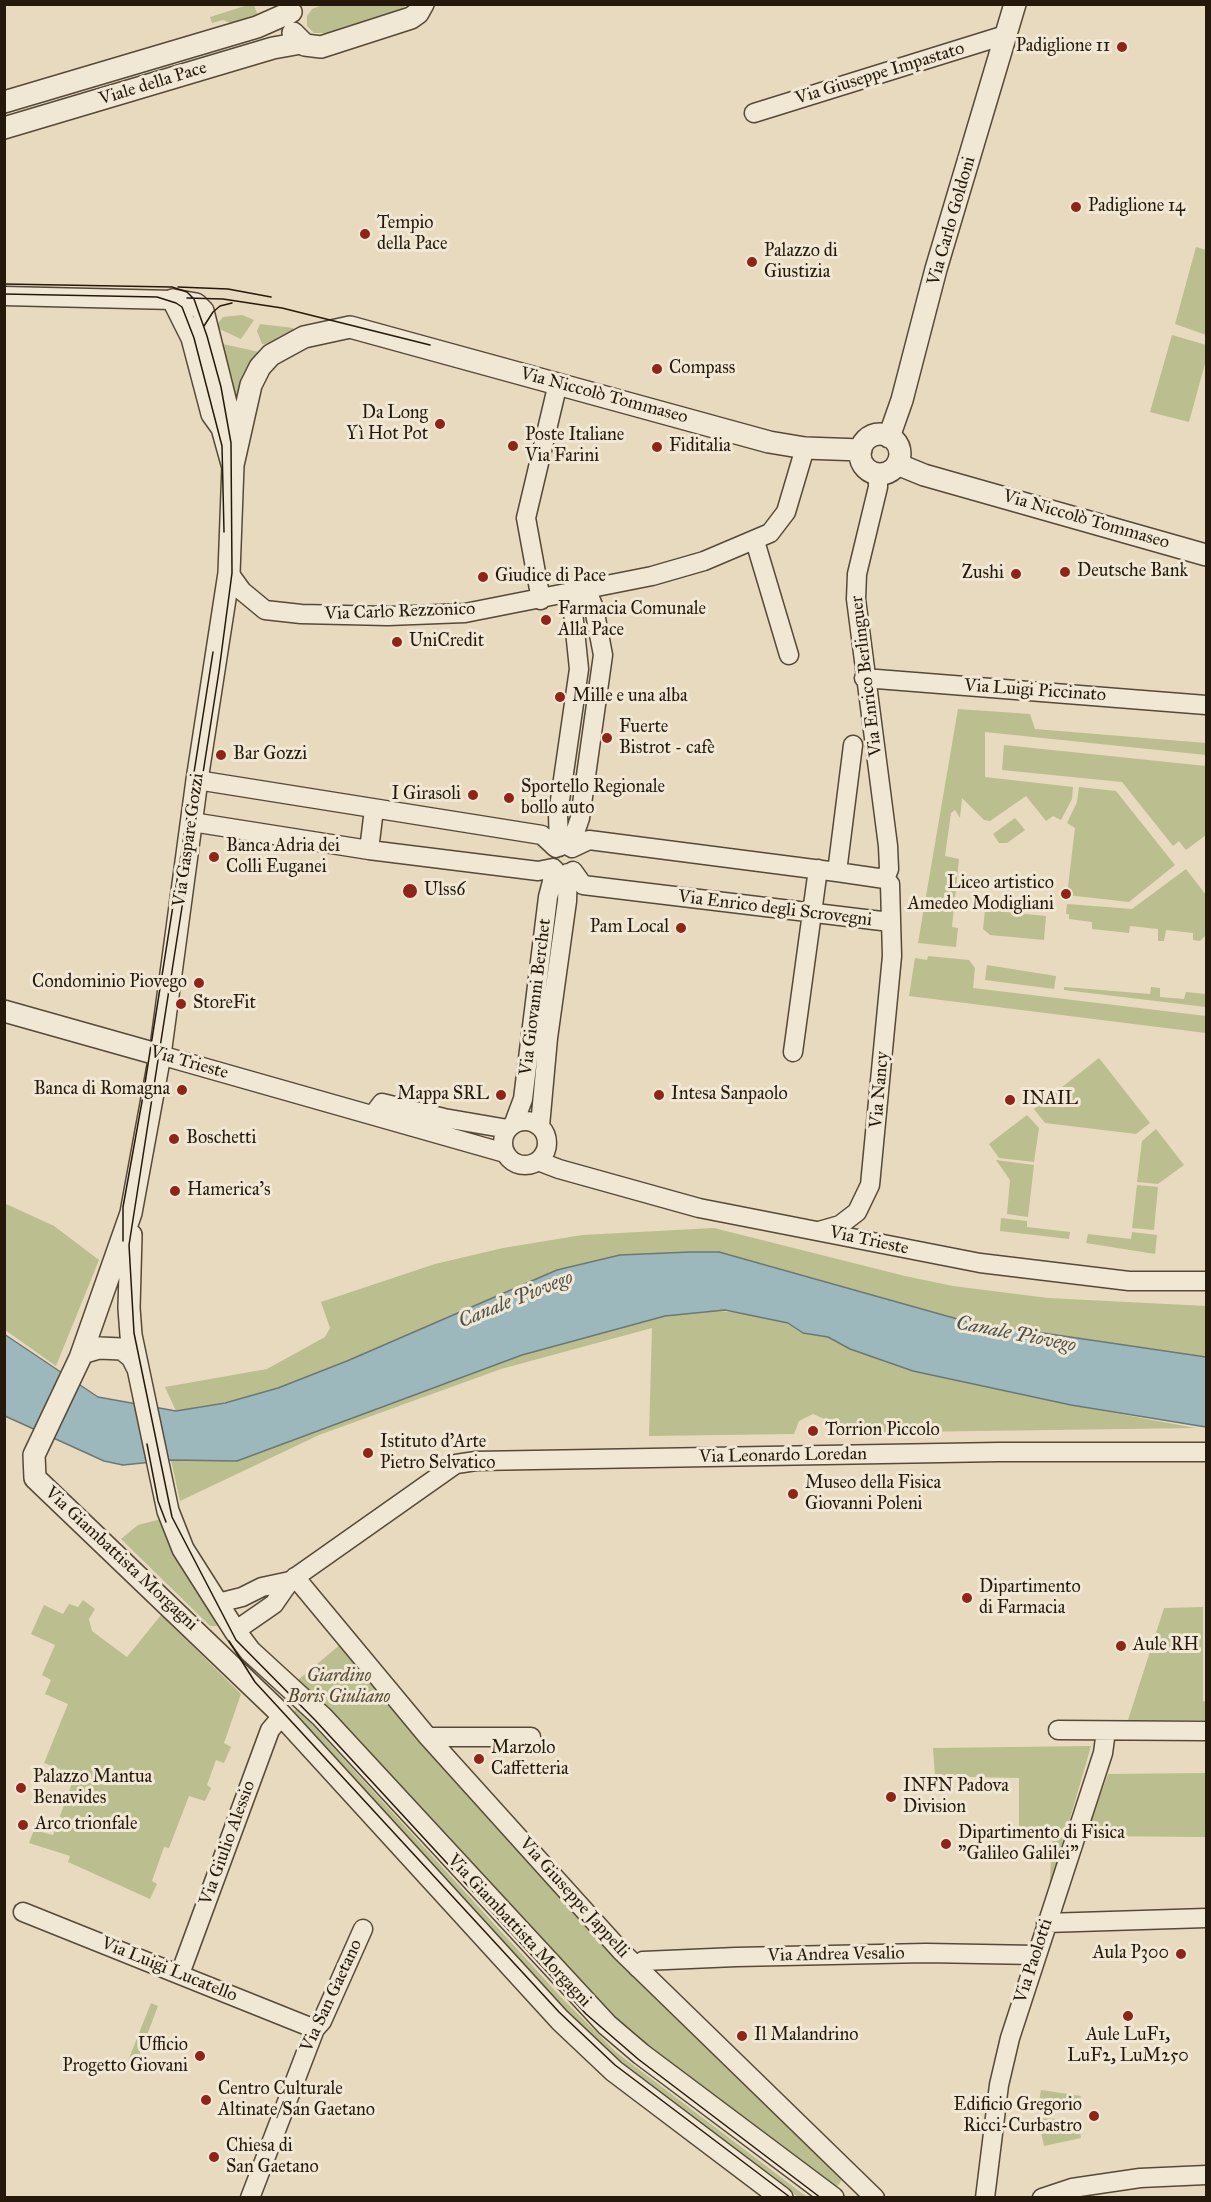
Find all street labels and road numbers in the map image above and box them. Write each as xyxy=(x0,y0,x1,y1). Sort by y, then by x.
street label: Via Giuseppe Impastato xyxy=(793,38,967,110)
street label: Viale della Pace xyxy=(96,57,210,111)
street label: Via Carlo Goldoni xyxy=(923,154,981,288)
street label: Via Niccolò Tommaseo xyxy=(518,363,690,429)
street label: Via Niccolò Tommaseo xyxy=(1000,486,1172,554)
street label: Via Enrico Berlinguer xyxy=(846,594,888,758)
street label: Via Carlo Rezzonico xyxy=(324,599,476,625)
street label: Via Luigi Piccinato xyxy=(963,675,1107,707)
street label: Via Gaspare Gozzi xyxy=(169,772,209,908)
street label: Via Enrico degli Scrovegni xyxy=(677,886,873,932)
street label: Via Giovanni Berchet xyxy=(516,917,556,1077)
street label: Via Trieste xyxy=(147,1042,231,1084)
street label: Via Nancy xyxy=(866,1051,894,1129)
street label: Via Trieste xyxy=(827,1222,911,1260)
street label: Via Leonardo Loredan xyxy=(699,1444,867,1468)
street label: Via Giambattista Morgagni xyxy=(40,1482,202,1636)
street label: Via Giulio Alessio xyxy=(195,1778,261,1908)
street label: Via Giuseppe Jappelli xyxy=(514,1833,634,1963)
street label: Via Giambattista Morgagni xyxy=(442,1850,596,2012)
street label: Via Paolotti xyxy=(1010,1916,1058,2006)
street label: Via Luigi Lucatello xyxy=(98,1933,240,2007)
street label: Via San Gaetano xyxy=(296,1936,368,2056)
street label: Via Andrea Vesalio xyxy=(767,1943,905,1967)

